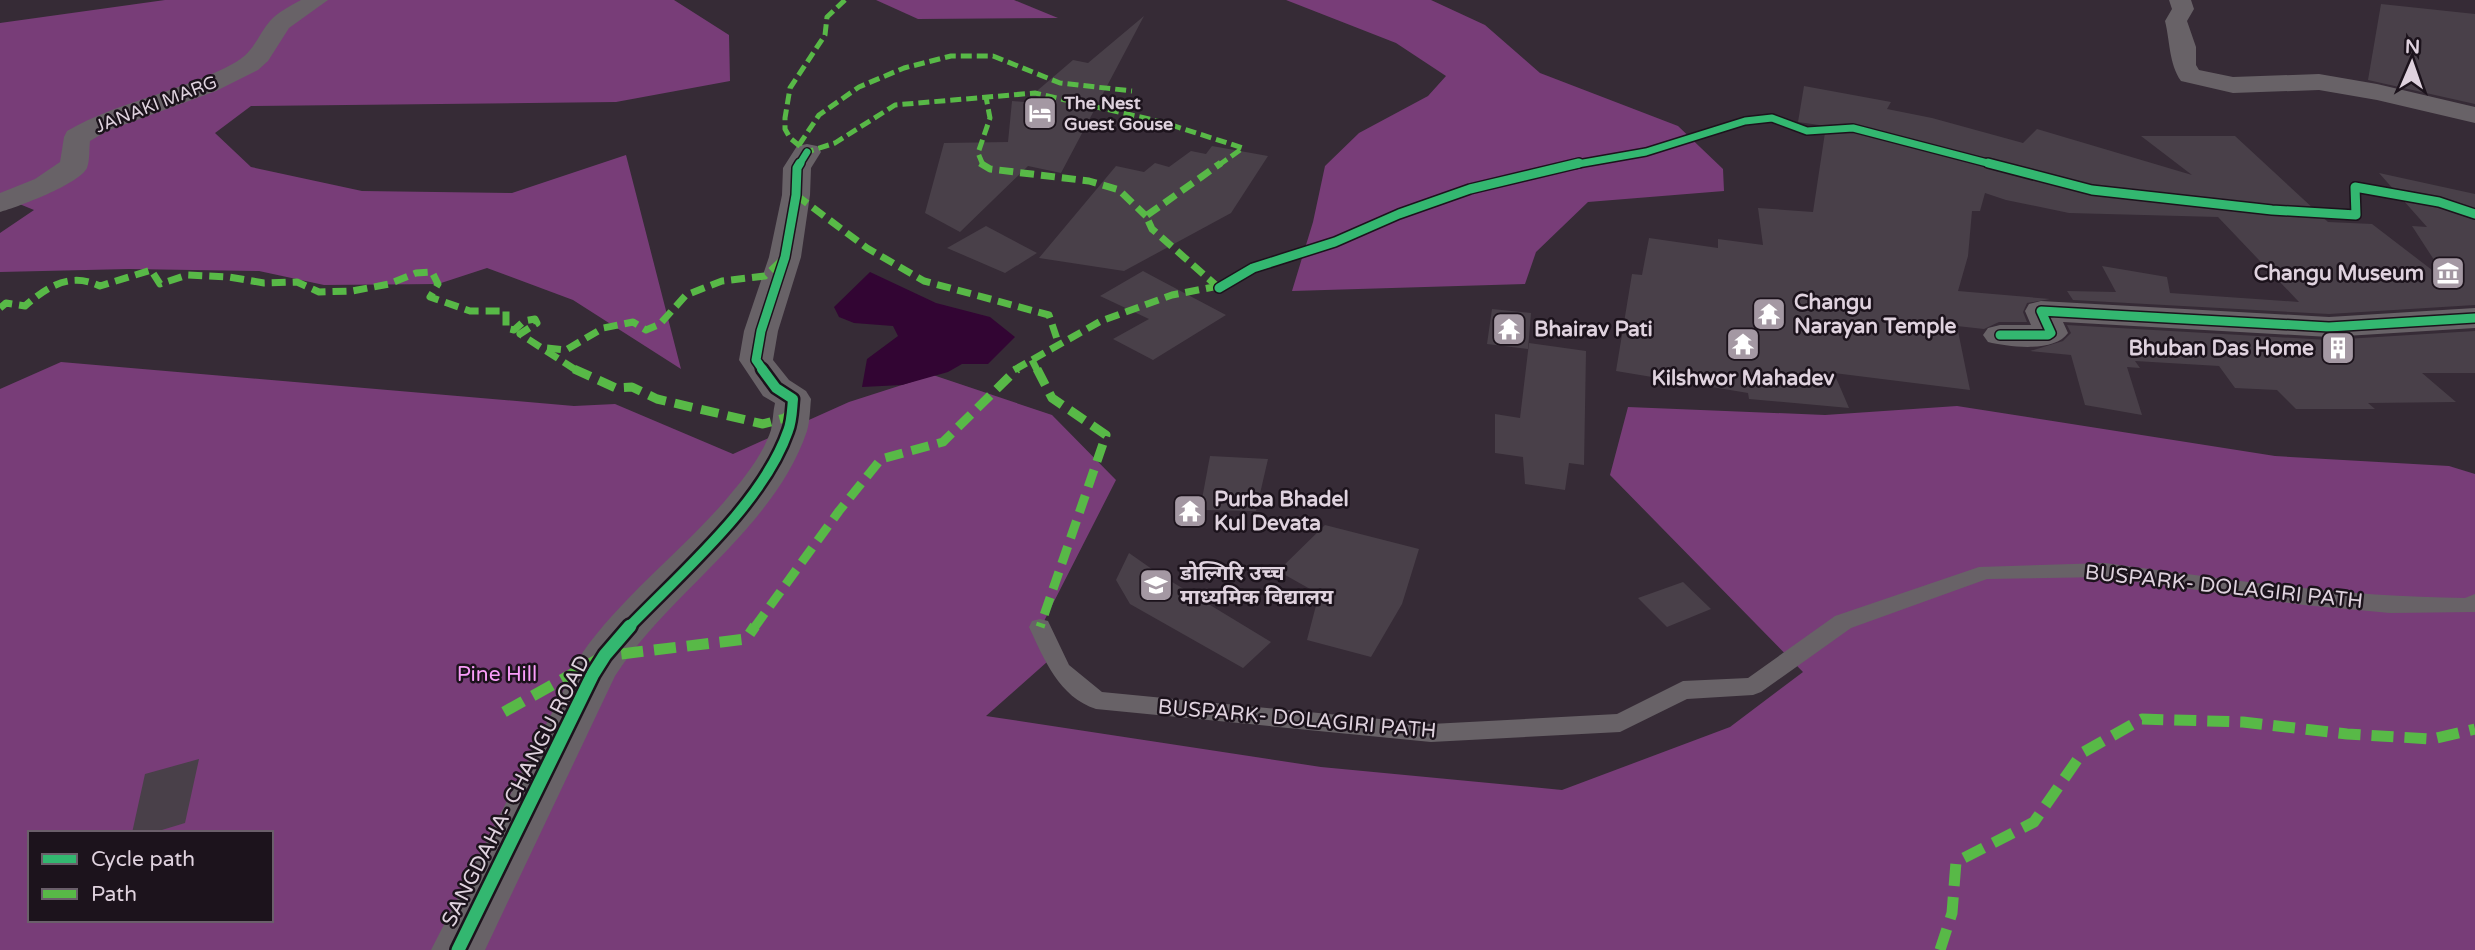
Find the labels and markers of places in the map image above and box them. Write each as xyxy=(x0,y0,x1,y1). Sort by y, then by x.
place label: The Nest Guest Gouse xyxy=(1063,92,1173,135)
hotel icon: The Nest Guest Gouse xyxy=(1021,94,1059,132)
museum icon: Changu Museum xyxy=(2429,254,2467,292)
place label: Changu Museum xyxy=(2254,261,2424,286)
place label: Changu Narayan Temple xyxy=(1794,290,1957,339)
temple icon: Changu Narayan Temple xyxy=(1750,295,1788,333)
temple icon: Bhairav Pati xyxy=(1490,310,1528,348)
place label: Bhairav Pati xyxy=(1534,317,1653,342)
temple icon: Kilshwor Mahadev xyxy=(1724,325,1762,363)
building icon: Bhuban Das Home xyxy=(2319,329,2357,367)
place label: Bhuban Das Home xyxy=(2128,336,2314,361)
place label: Kilshwor Mahadev xyxy=(1652,366,1834,391)
place label: Purba Bhadel Kul Devata xyxy=(1214,487,1349,536)
temple icon: Purba Bhadel Kul Devata xyxy=(1171,492,1209,530)
place label: डोल्गिरि उच्च माध्यमिक विद्यालय xyxy=(1179,561,1334,610)
school or university icon: डोल्गिरि उच्च माध्यमिक विद्यालय xyxy=(1137,566,1175,604)

